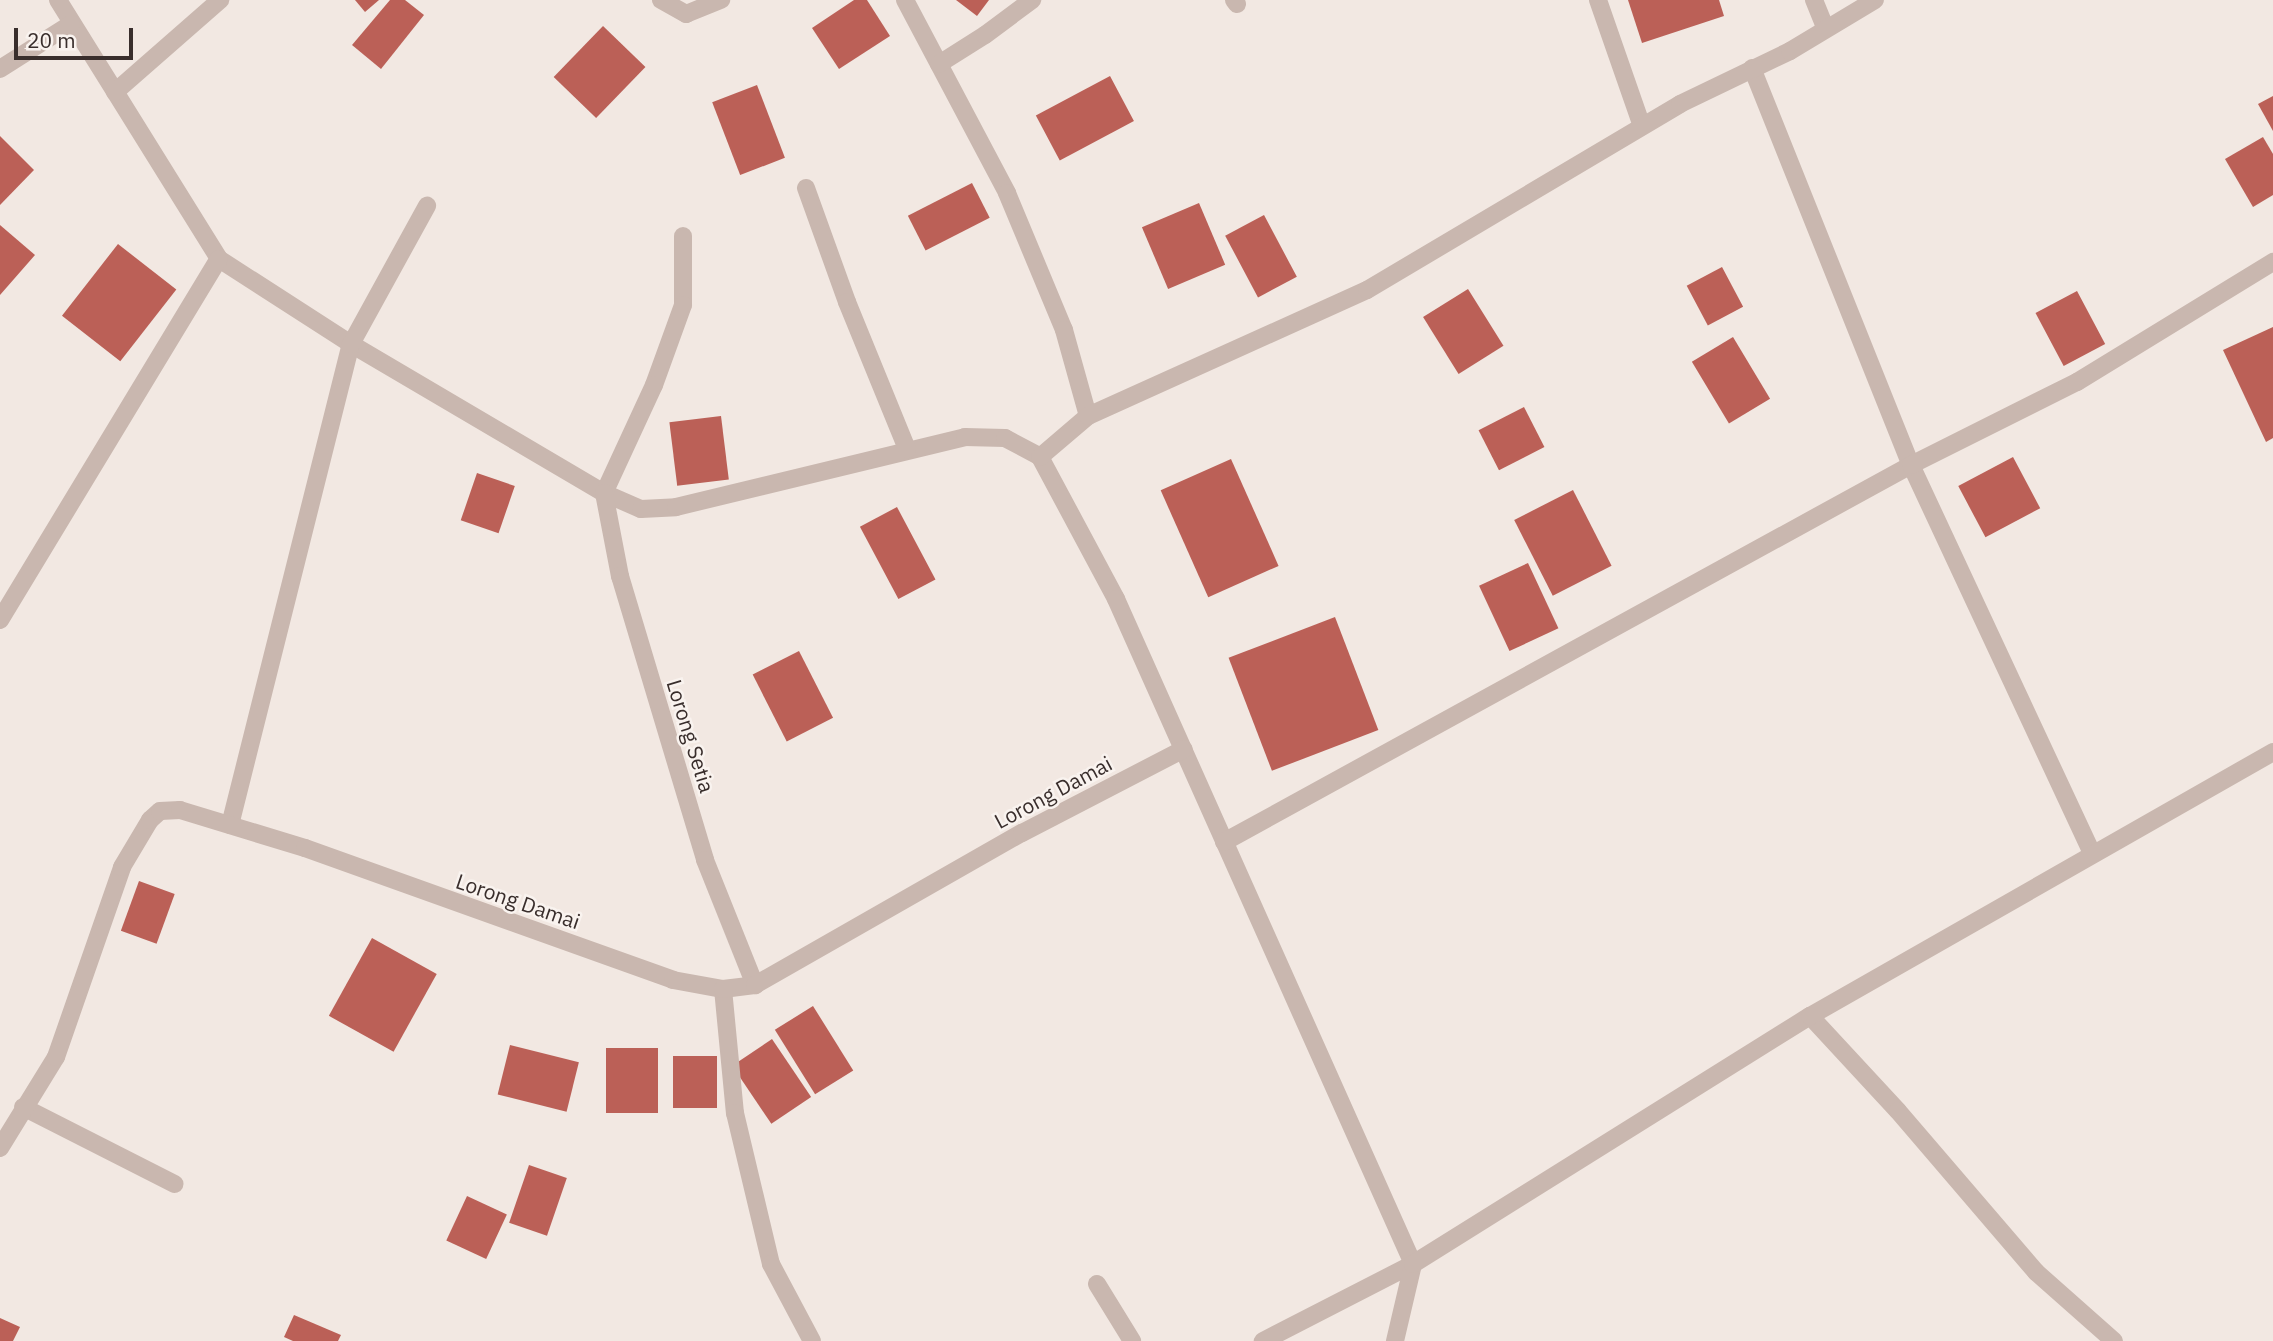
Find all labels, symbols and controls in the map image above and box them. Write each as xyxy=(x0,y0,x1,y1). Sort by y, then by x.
scale bar xyxy=(18,14,136,58)
text: 20 m xyxy=(27,26,76,54)
street label: Lorong Setia xyxy=(662,676,720,796)
street label: Lorong Damai xyxy=(990,750,1116,834)
street label: Lorong Damai xyxy=(453,868,583,934)

